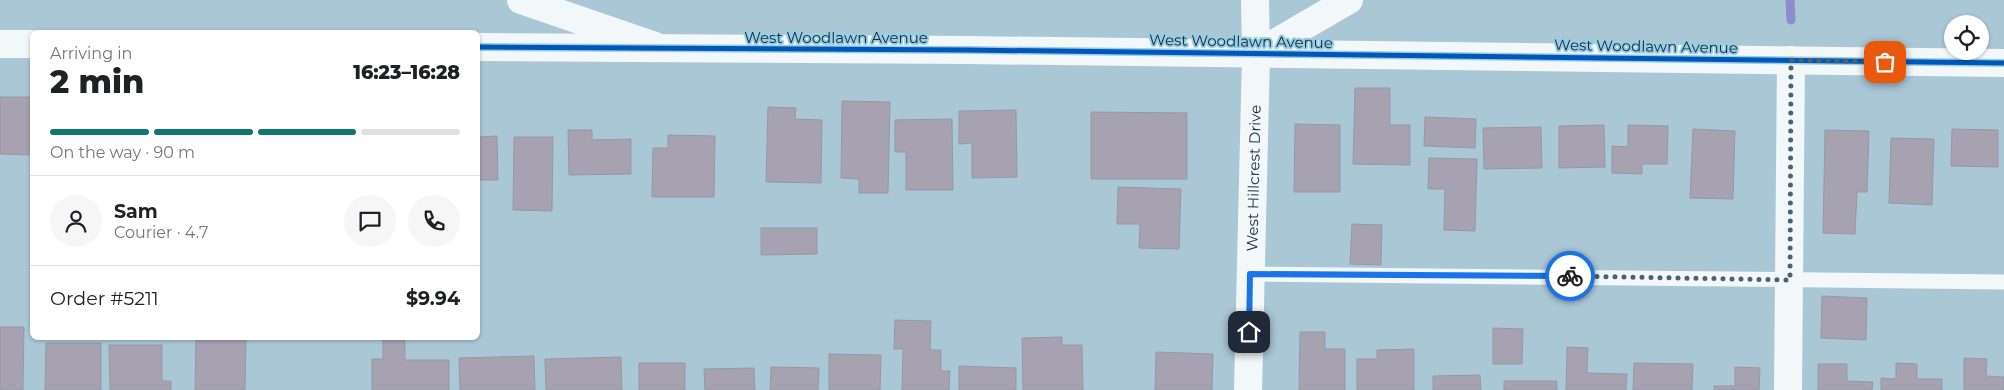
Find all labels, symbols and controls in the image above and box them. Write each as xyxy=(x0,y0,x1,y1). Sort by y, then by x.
map controls xyxy=(1944,15,1989,60)
button: locate xyxy=(1944,15,1989,60)
street label: West Woodlawn Avenue xyxy=(744,28,928,47)
street label: West Woodlawn Avenue xyxy=(1149,30,1333,52)
street label: West Woodlawn Avenue xyxy=(1554,35,1738,57)
pin xyxy=(1864,41,1906,83)
text: Arriving in xyxy=(50,44,132,63)
icon: bag xyxy=(1871,48,1899,76)
text: 16:23–16:28 xyxy=(353,61,460,84)
text: 2 min xyxy=(50,62,144,101)
street label: West Hillcrest Drive xyxy=(1242,105,1264,252)
text: On the way · 90 m xyxy=(50,143,195,162)
button: person xyxy=(50,195,102,247)
button: chat xyxy=(344,195,396,247)
button: phone xyxy=(408,195,460,247)
text: Sam xyxy=(114,200,158,223)
text: Courier · 4.7 xyxy=(114,223,208,242)
courier xyxy=(1545,251,1595,301)
icon: bike xyxy=(1556,262,1584,290)
text: Order #5211 xyxy=(50,287,159,310)
text: $9.94 xyxy=(406,287,460,310)
pin xyxy=(1228,311,1270,353)
icon: home xyxy=(1235,318,1263,346)

